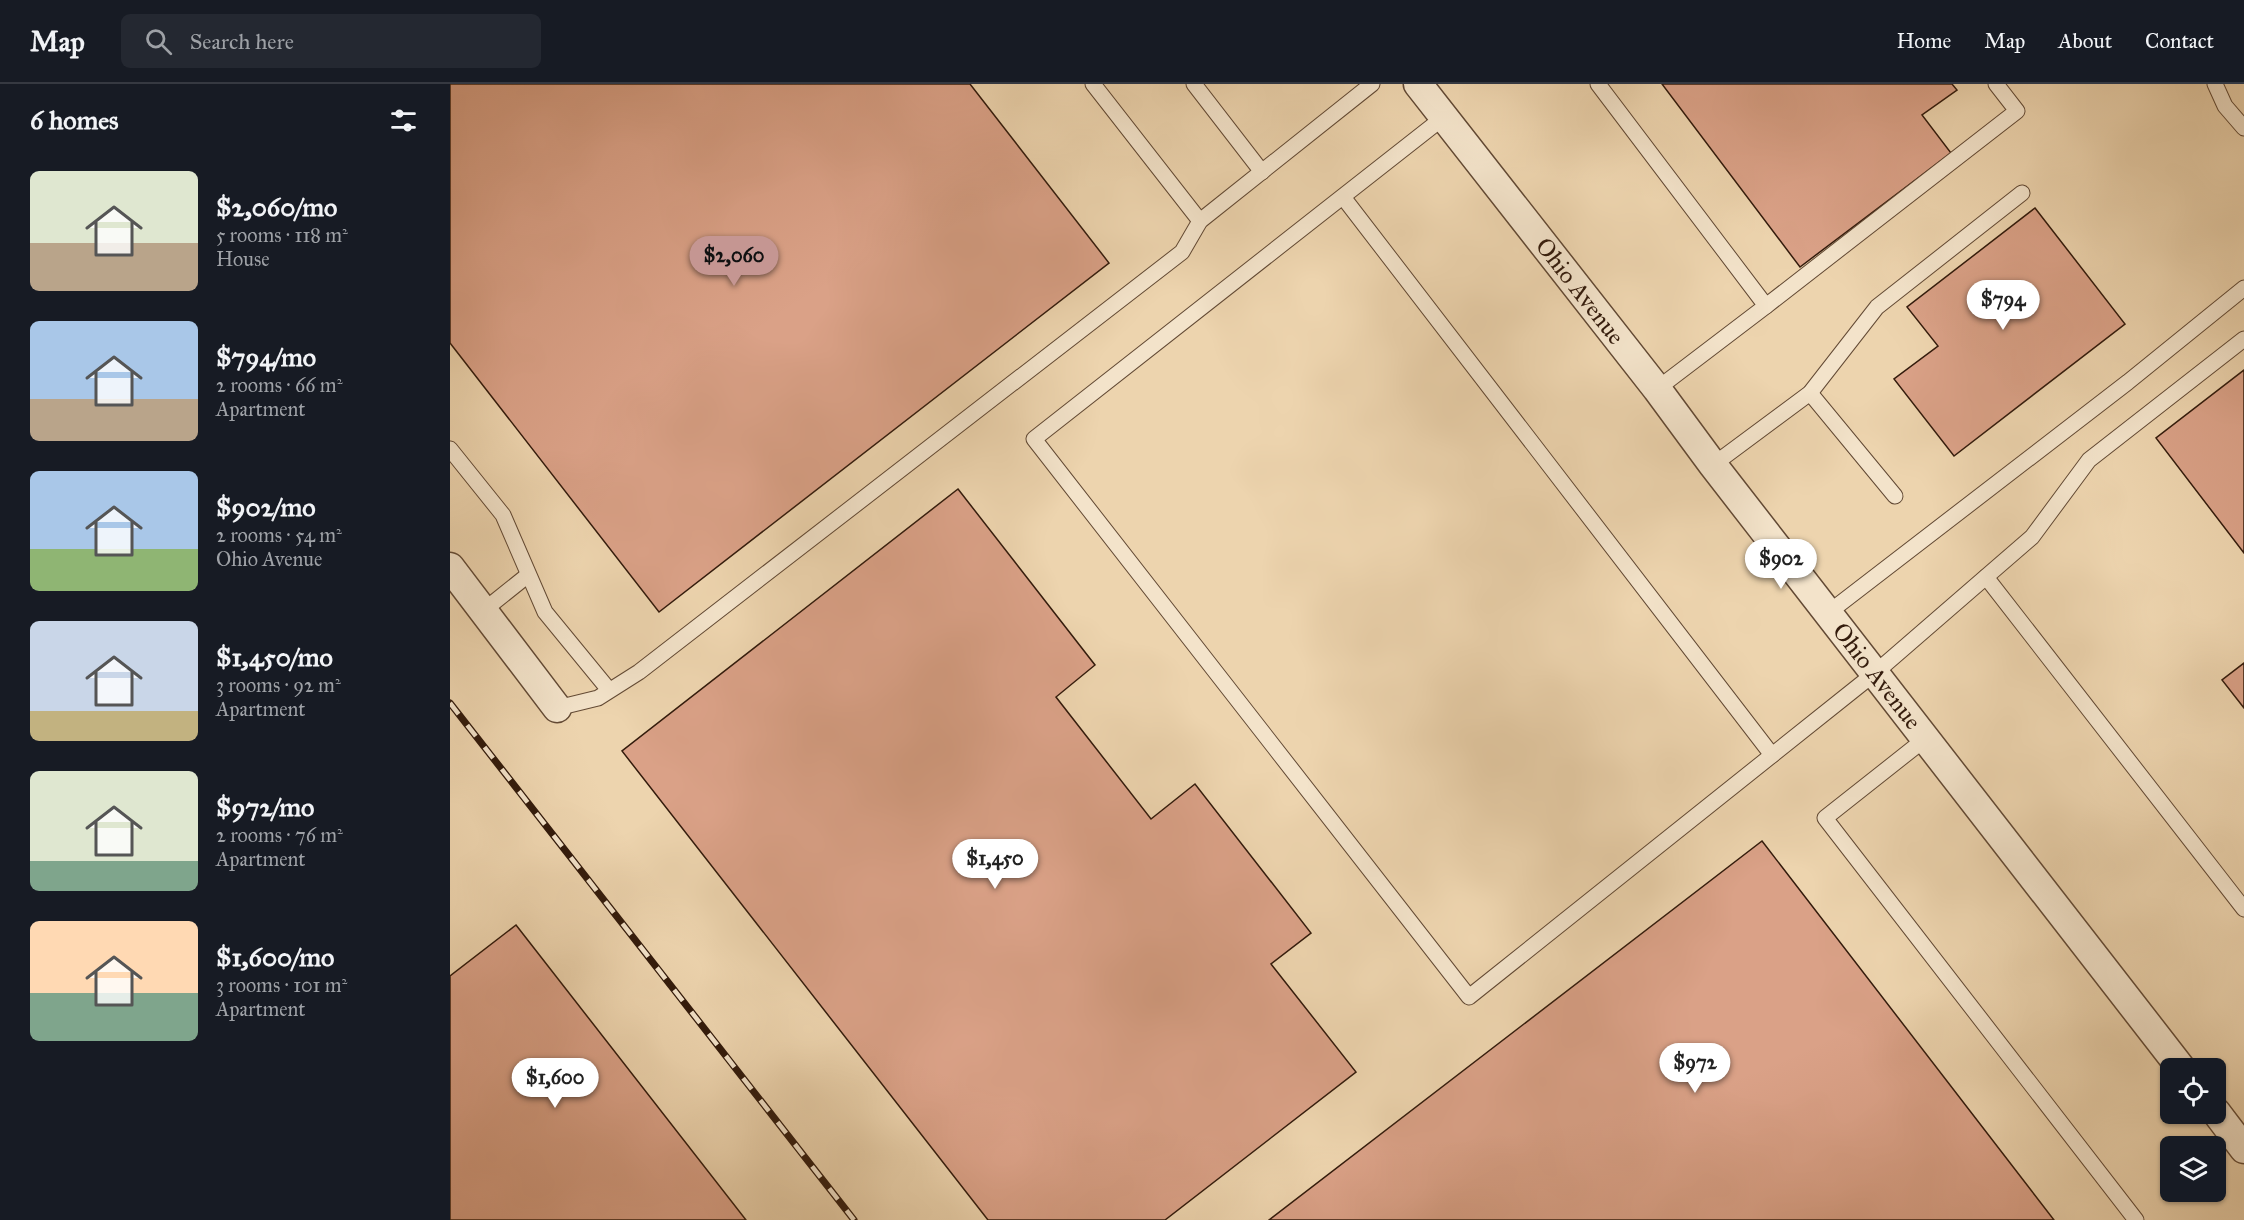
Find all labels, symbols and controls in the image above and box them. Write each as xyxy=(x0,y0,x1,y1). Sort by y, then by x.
search box xyxy=(121,14,541,68)
text: Map xyxy=(30,24,85,59)
icon: search xyxy=(142,25,175,58)
text: Search here xyxy=(190,28,294,55)
text: Home xyxy=(1896,28,1951,54)
text: Map xyxy=(1984,28,2025,54)
text: About xyxy=(2058,28,2112,54)
text: Contact xyxy=(2145,28,2214,54)
text: 6 homes xyxy=(30,104,119,136)
icon: filters xyxy=(387,104,420,137)
text: $2,060/mo xyxy=(216,191,337,223)
icon: home xyxy=(78,195,150,267)
text: 5 rooms · 118 m² xyxy=(216,223,348,247)
street label: Ohio Avenue xyxy=(1529,232,1631,350)
pin: $2,060 xyxy=(685,236,783,287)
text: $2,060 xyxy=(704,243,765,267)
text: House xyxy=(216,247,270,271)
pin: $794 xyxy=(1967,280,2039,331)
text: $794 xyxy=(1981,287,2025,311)
text: $794/mo xyxy=(216,341,316,373)
icon: home xyxy=(78,345,150,417)
text: 2 rooms · 66 m² xyxy=(216,373,342,397)
text: Apartment xyxy=(216,397,305,421)
text: $902/mo xyxy=(216,491,316,523)
icon: home xyxy=(78,495,150,567)
text: 2 rooms · 54 m² xyxy=(216,523,342,547)
pin: $902 xyxy=(1745,539,1817,590)
text: $902 xyxy=(1759,546,1803,570)
text: Ohio Avenue xyxy=(216,547,322,571)
street label: Ohio Avenue xyxy=(1826,617,1928,735)
text: $1,450/mo xyxy=(216,641,333,673)
icon: home xyxy=(78,645,150,717)
text: 3 rooms · 92 m² xyxy=(216,673,341,697)
text: Apartment xyxy=(216,697,305,721)
text: $972/mo xyxy=(216,791,314,823)
icon: home xyxy=(78,795,150,867)
text: 2 rooms · 76 m² xyxy=(216,823,343,847)
pin: $1,450 xyxy=(946,839,1044,890)
text: $1,450 xyxy=(966,846,1024,870)
text: Apartment xyxy=(216,847,305,871)
text: $1,600/mo xyxy=(216,941,334,973)
icon: home xyxy=(78,945,150,1017)
text: 3 rooms · 101 m² xyxy=(216,973,347,997)
text: Apartment xyxy=(216,997,305,1021)
pin: $972 xyxy=(1659,1043,1731,1094)
text: $972 xyxy=(1673,1050,1717,1074)
pin: $1,600 xyxy=(506,1058,604,1109)
map controls xyxy=(2160,1058,2226,1202)
button: locate xyxy=(2160,1058,2226,1124)
text: $1,600 xyxy=(526,1065,584,1089)
button: layers xyxy=(2160,1136,2226,1202)

